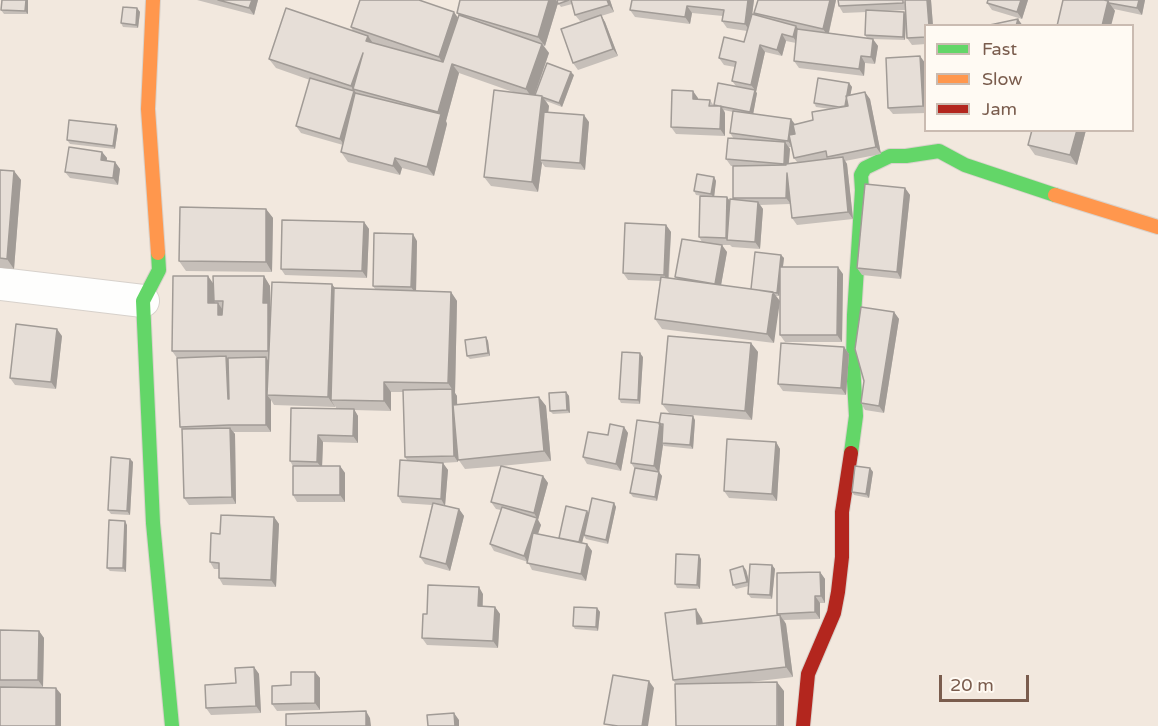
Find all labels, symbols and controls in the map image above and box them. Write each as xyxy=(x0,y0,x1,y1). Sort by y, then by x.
legend xyxy=(924,24,1134,132)
text: Fast xyxy=(982,38,1017,60)
text: Slow xyxy=(982,68,1023,90)
text: Jam xyxy=(982,98,1017,120)
scale bar xyxy=(942,663,1032,701)
text: 20 m xyxy=(950,674,994,696)

